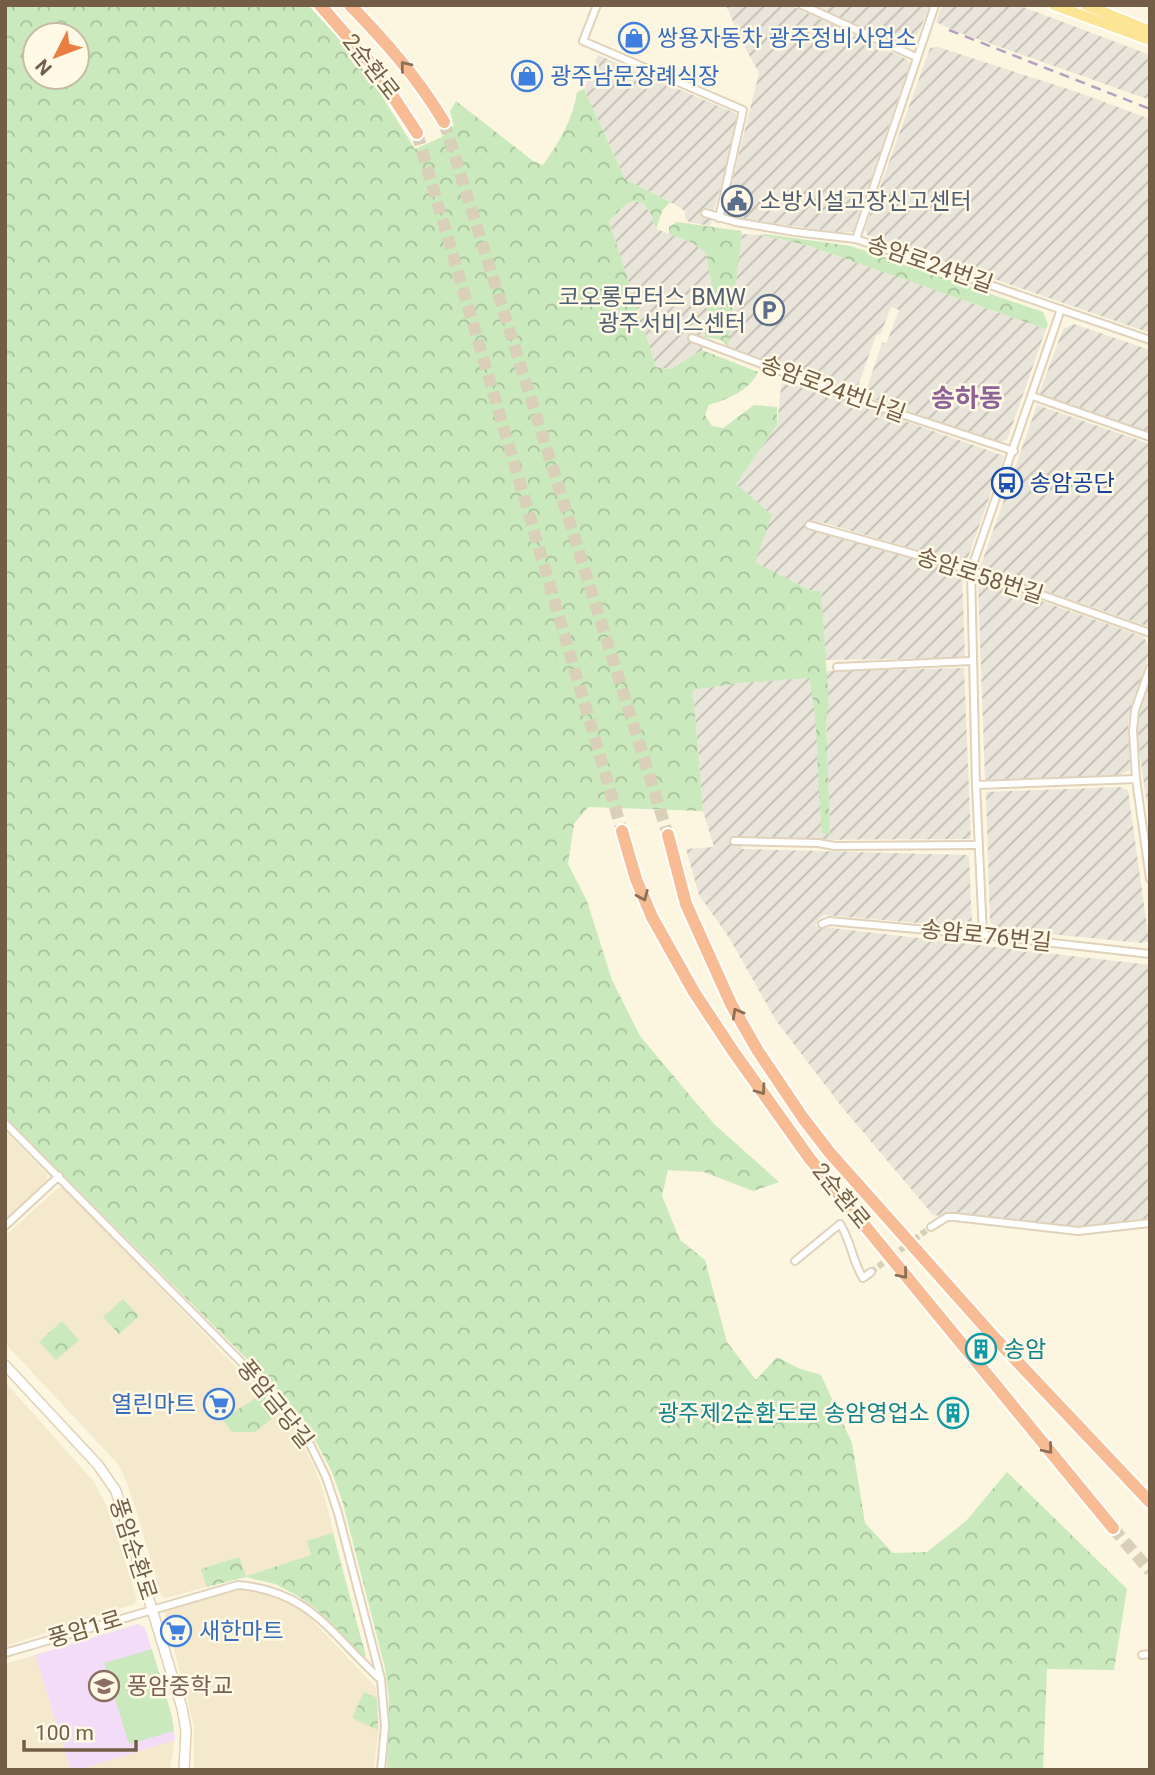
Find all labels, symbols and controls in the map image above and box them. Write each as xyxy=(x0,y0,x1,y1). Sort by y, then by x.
north arrow xyxy=(21,21,91,91)
shop icon: 쌍용자동차 광주정비사업소 xyxy=(617,21,651,55)
place label: 쌍용자동차 광주정비사업소 xyxy=(657,25,917,52)
street label: 2순환로 xyxy=(337,29,405,105)
text: N xyxy=(31,54,57,80)
shop icon: 광주남문장례식장 xyxy=(510,59,544,93)
one-way arrow xyxy=(401,61,414,73)
place label: 광주남문장례식장 xyxy=(550,63,719,90)
public building icon: 소방시설고장신고센터 xyxy=(720,184,754,218)
place label: 소방시설고장신고센터 xyxy=(760,188,972,215)
street label: 송암로24번길 xyxy=(863,230,997,298)
place label: 코오롱모터스 BMW 광주서비스센터 xyxy=(559,284,746,337)
parking icon: 코오롱모터스 BMW 광주서비스센터 xyxy=(752,293,786,327)
street label: 송암로24번나길 xyxy=(757,350,909,428)
district label: 송하동 xyxy=(931,383,1003,413)
bus stop icon: 송암공단 xyxy=(990,466,1024,500)
place label: 송암공단 xyxy=(1030,470,1115,497)
street label: 송암로58번길 xyxy=(913,543,1047,609)
one-way arrow xyxy=(635,888,649,901)
street label: 송암로76번길 xyxy=(919,916,1053,956)
one-way arrow xyxy=(732,1008,745,1020)
one-way arrow xyxy=(752,1082,765,1095)
street label: 2순환로 xyxy=(806,1158,876,1234)
one-way arrow xyxy=(895,1266,908,1278)
building icon: 송암 xyxy=(964,1332,998,1366)
place label: 송암 xyxy=(1004,1336,1046,1363)
street label: 풍암금당길 xyxy=(231,1354,319,1454)
supermarket icon: 열린마트 xyxy=(202,1387,236,1421)
place label: 열린마트 xyxy=(111,1391,196,1418)
building icon: 광주제2순환도로 송암영업소 xyxy=(936,1396,970,1430)
place label: 광주제2순환도로 송암영업소 xyxy=(657,1400,930,1427)
one-way arrow xyxy=(1040,1441,1052,1454)
street label: 풍암순환로 xyxy=(104,1495,162,1603)
street label: 풍암1로 xyxy=(45,1605,125,1653)
supermarket icon: 새한마트 xyxy=(159,1614,193,1648)
place label: 새한마트 xyxy=(199,1618,284,1645)
school or university icon: 풍암중학교 xyxy=(87,1669,121,1703)
place label: 풍암중학교 xyxy=(127,1673,233,1700)
scale bar xyxy=(24,1708,136,1752)
text: 100 m xyxy=(35,1721,94,1745)

